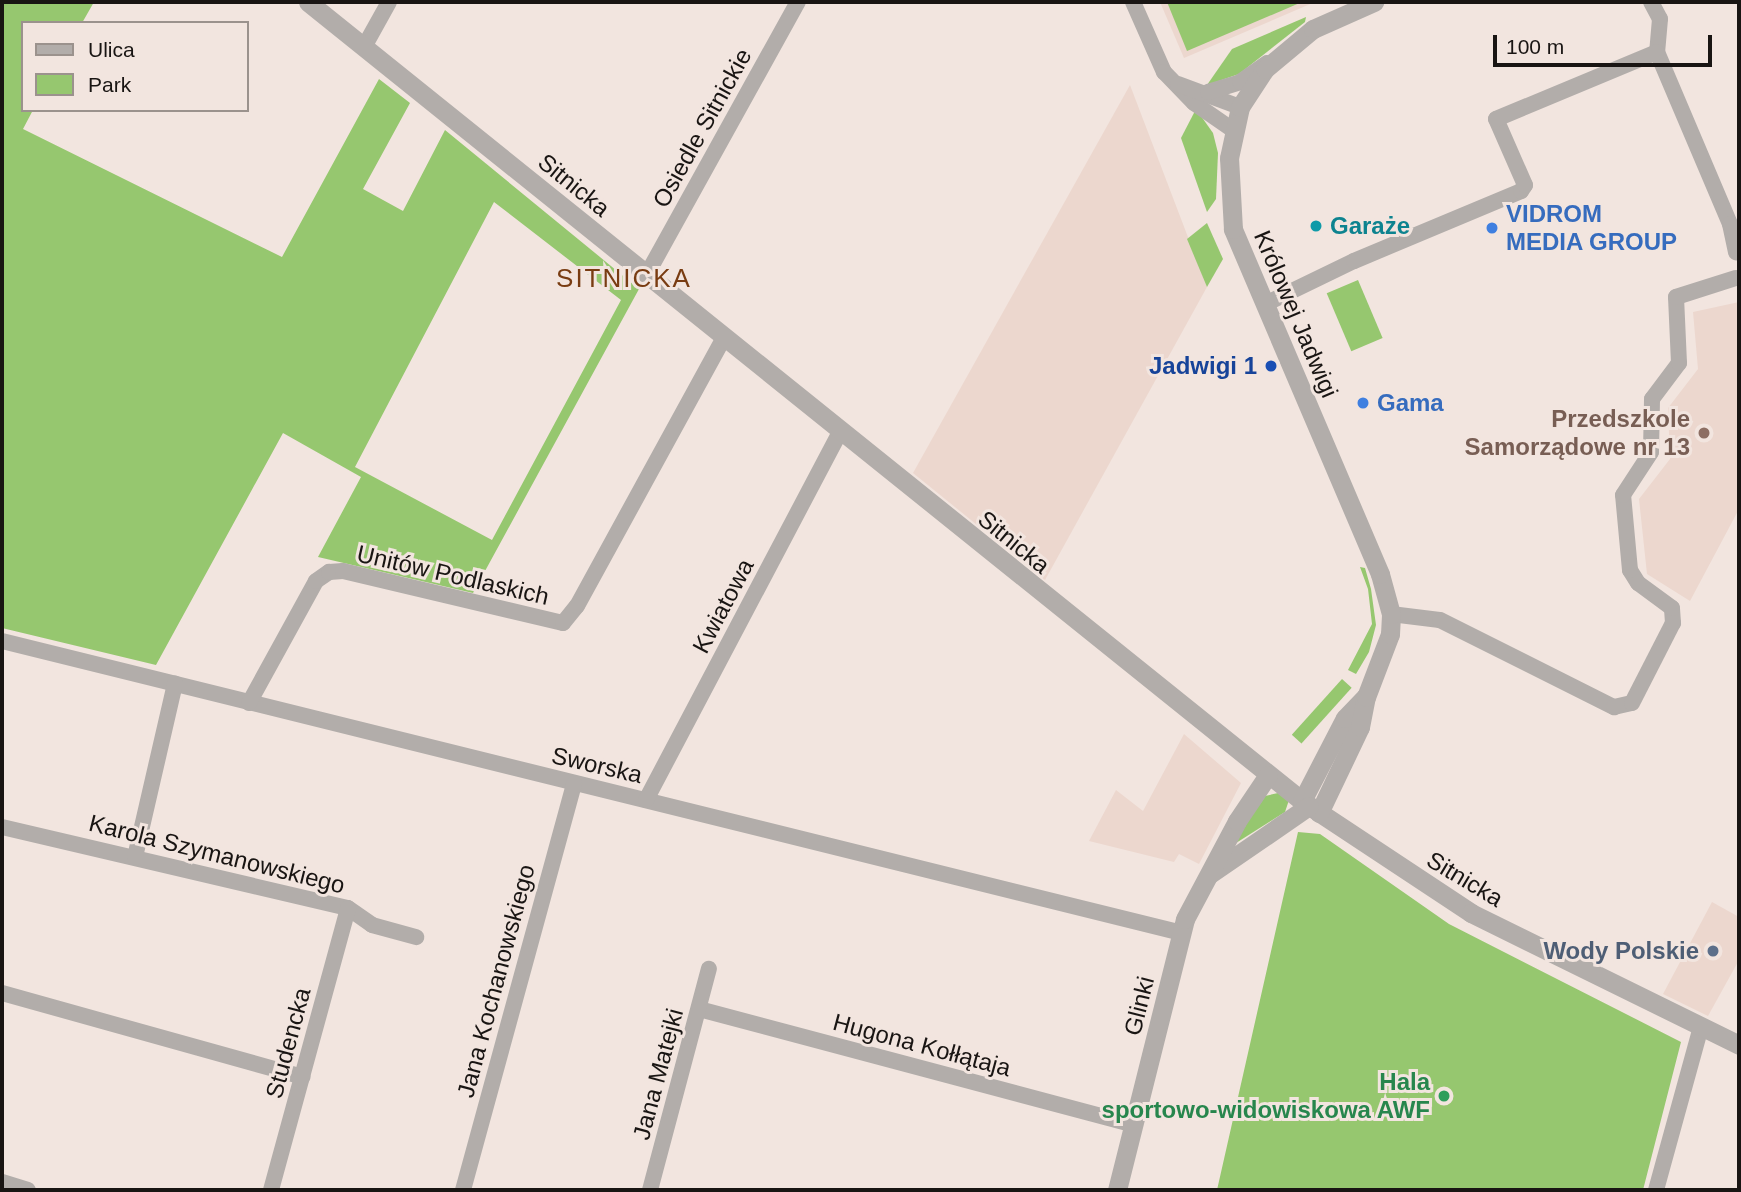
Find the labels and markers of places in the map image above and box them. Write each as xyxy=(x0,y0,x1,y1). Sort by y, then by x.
place label: VIDROM MEDIA GROUP xyxy=(1506,200,1678,256)
place label: Garaże xyxy=(1330,212,1410,240)
marker: Garaże xyxy=(1308,218,1324,234)
marker: VIDROM MEDIA GROUP xyxy=(1484,220,1500,236)
place label: Jadwigi 1 xyxy=(1149,352,1257,380)
marker: Jadwigi 1 xyxy=(1263,358,1279,374)
place label: Gama xyxy=(1377,389,1444,417)
marker: Gama xyxy=(1355,395,1371,411)
place label: Przedszkole Samorządowe nr 13 xyxy=(1465,405,1690,461)
marker: Przedszkole Samorządowe nr 13 xyxy=(1696,425,1712,441)
place label: Wody Polskie xyxy=(1543,937,1699,965)
marker: Wody Polskie xyxy=(1705,943,1721,959)
place label: Hala sportowo-widowiskowa AWF xyxy=(1101,1068,1430,1124)
marker: Hala sportowo-widowiskowa AWF xyxy=(1436,1088,1452,1104)

